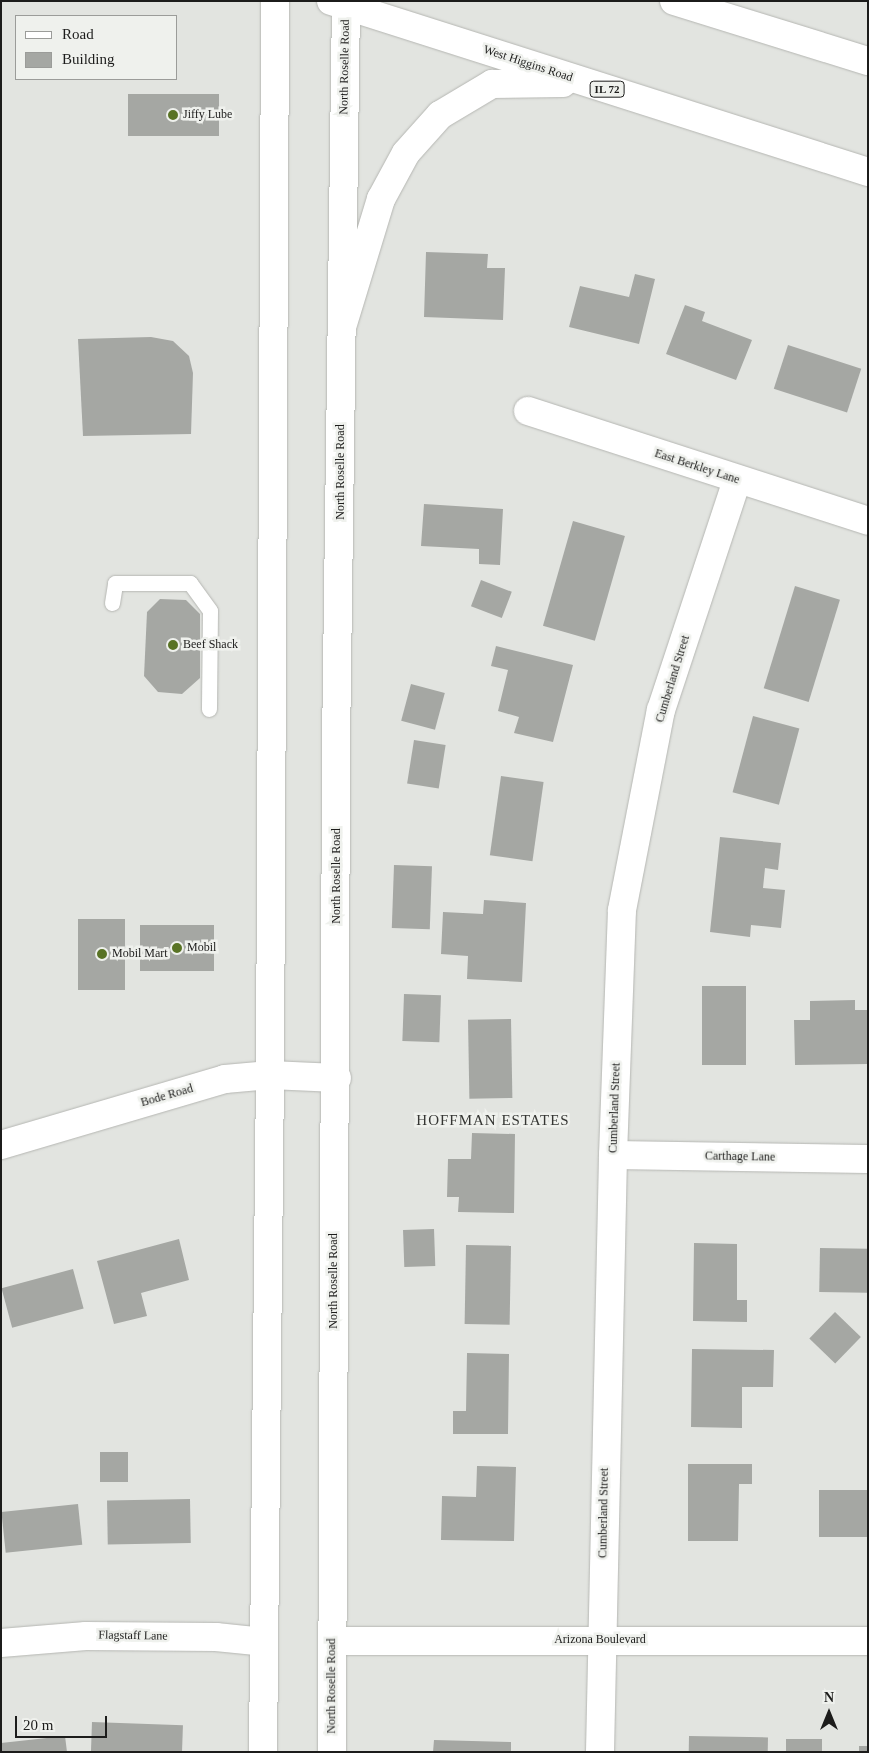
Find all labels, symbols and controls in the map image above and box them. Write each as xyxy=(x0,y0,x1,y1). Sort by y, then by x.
legend xyxy=(15,15,178,80)
street label: North Roselle Road xyxy=(337,19,353,115)
text: Road xyxy=(62,26,94,42)
street label: West Higgins Road xyxy=(482,43,574,85)
text: Building xyxy=(62,51,115,67)
road number: IL 72 xyxy=(588,80,626,98)
place label: Jiffy Lube xyxy=(183,108,232,122)
marker: Jiffy Lube xyxy=(167,109,179,121)
street label: North Roselle Road xyxy=(334,424,348,520)
street label: East Berkley Lane xyxy=(653,446,741,488)
street label: Cumberland Street xyxy=(653,634,693,724)
place label: Beef Shack xyxy=(183,638,238,652)
marker: Beef Shack xyxy=(167,639,179,651)
street label: North Roselle Road xyxy=(330,828,344,924)
place label: Mobil xyxy=(187,941,216,955)
marker: Mobil xyxy=(171,942,183,954)
place label: Mobil Mart xyxy=(112,947,168,961)
marker: Mobil Mart xyxy=(96,948,108,960)
street label: Cumberland Street xyxy=(606,1063,624,1153)
street label: Bode Road xyxy=(139,1082,195,1110)
district label: HOFFMAN ESTATES xyxy=(414,1112,572,1130)
street label: Carthage Lane xyxy=(705,1149,775,1165)
street label: North Roselle Road xyxy=(327,1233,341,1329)
street label: Cumberland Street xyxy=(596,1468,612,1558)
street label: Flagstaff Lane xyxy=(98,1628,168,1644)
street label: Arizona Boulevard xyxy=(554,1633,646,1647)
street label: North Roselle Road xyxy=(325,1638,339,1734)
north arrow xyxy=(804,1688,854,1738)
text: N xyxy=(824,1690,834,1705)
scale bar xyxy=(18,1706,110,1738)
text: 20 m xyxy=(23,1717,53,1733)

